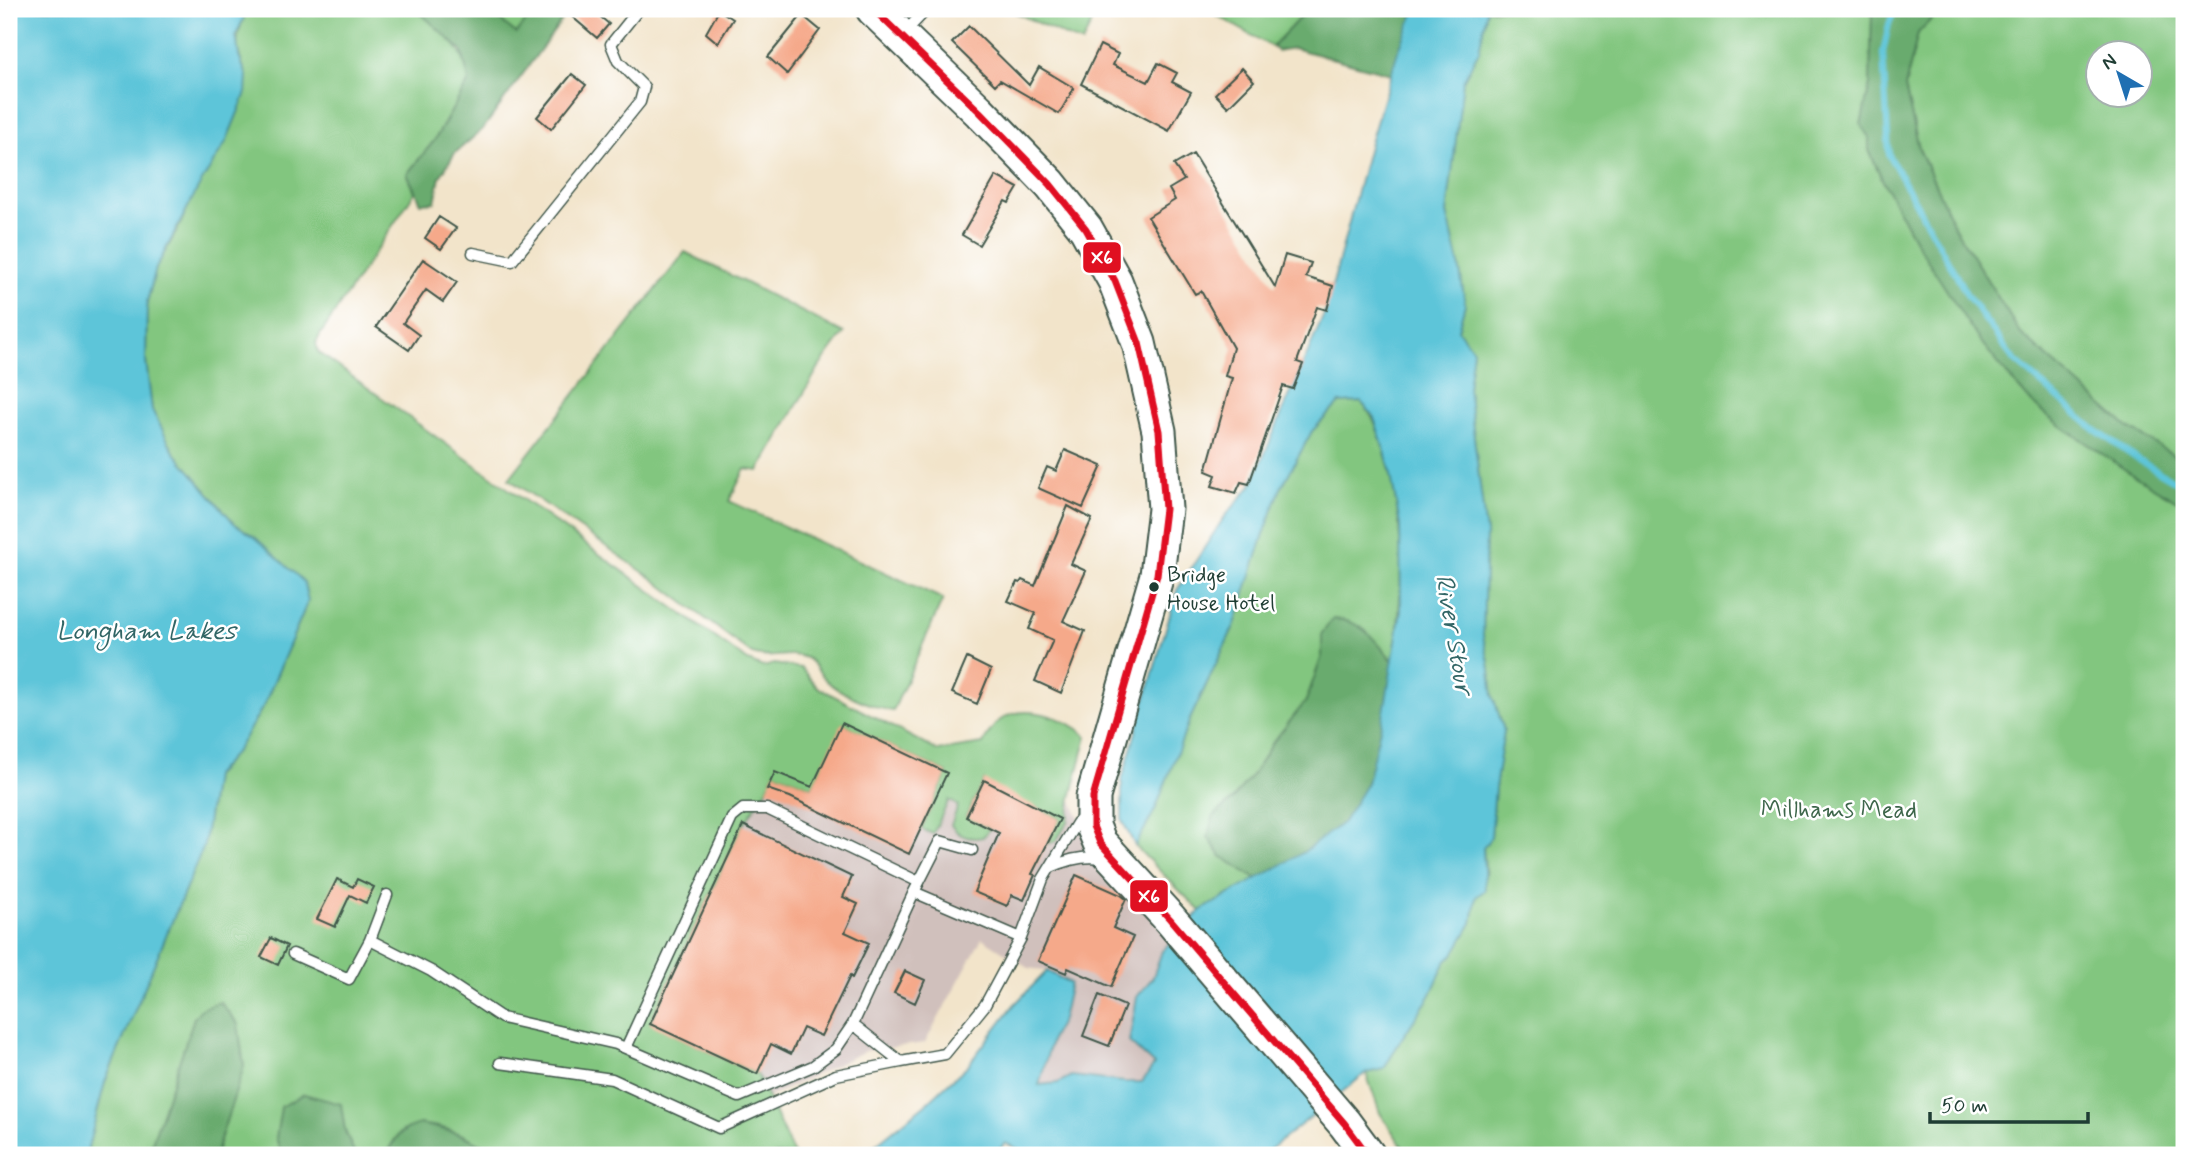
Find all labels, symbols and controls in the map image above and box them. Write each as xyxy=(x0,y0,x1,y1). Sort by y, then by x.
north arrow xyxy=(2084,38,2154,108)
text: N xyxy=(2096,48,2122,76)
line badge: X6 xyxy=(1082,241,1122,274)
text: X6 xyxy=(1091,246,1113,271)
place label: Bridge House Hotel xyxy=(1167,562,1275,618)
water label: River Stour xyxy=(1426,572,1481,701)
marker: Bridge House Hotel xyxy=(1147,580,1161,594)
water label: Longham Lakes xyxy=(56,615,238,651)
park label: Millhams Mead xyxy=(1761,795,1917,826)
line badge: X6 xyxy=(1129,879,1169,913)
text: X6 xyxy=(1138,885,1160,910)
scale bar xyxy=(1930,1080,2088,1124)
text: 50 m xyxy=(1941,1092,1988,1120)

